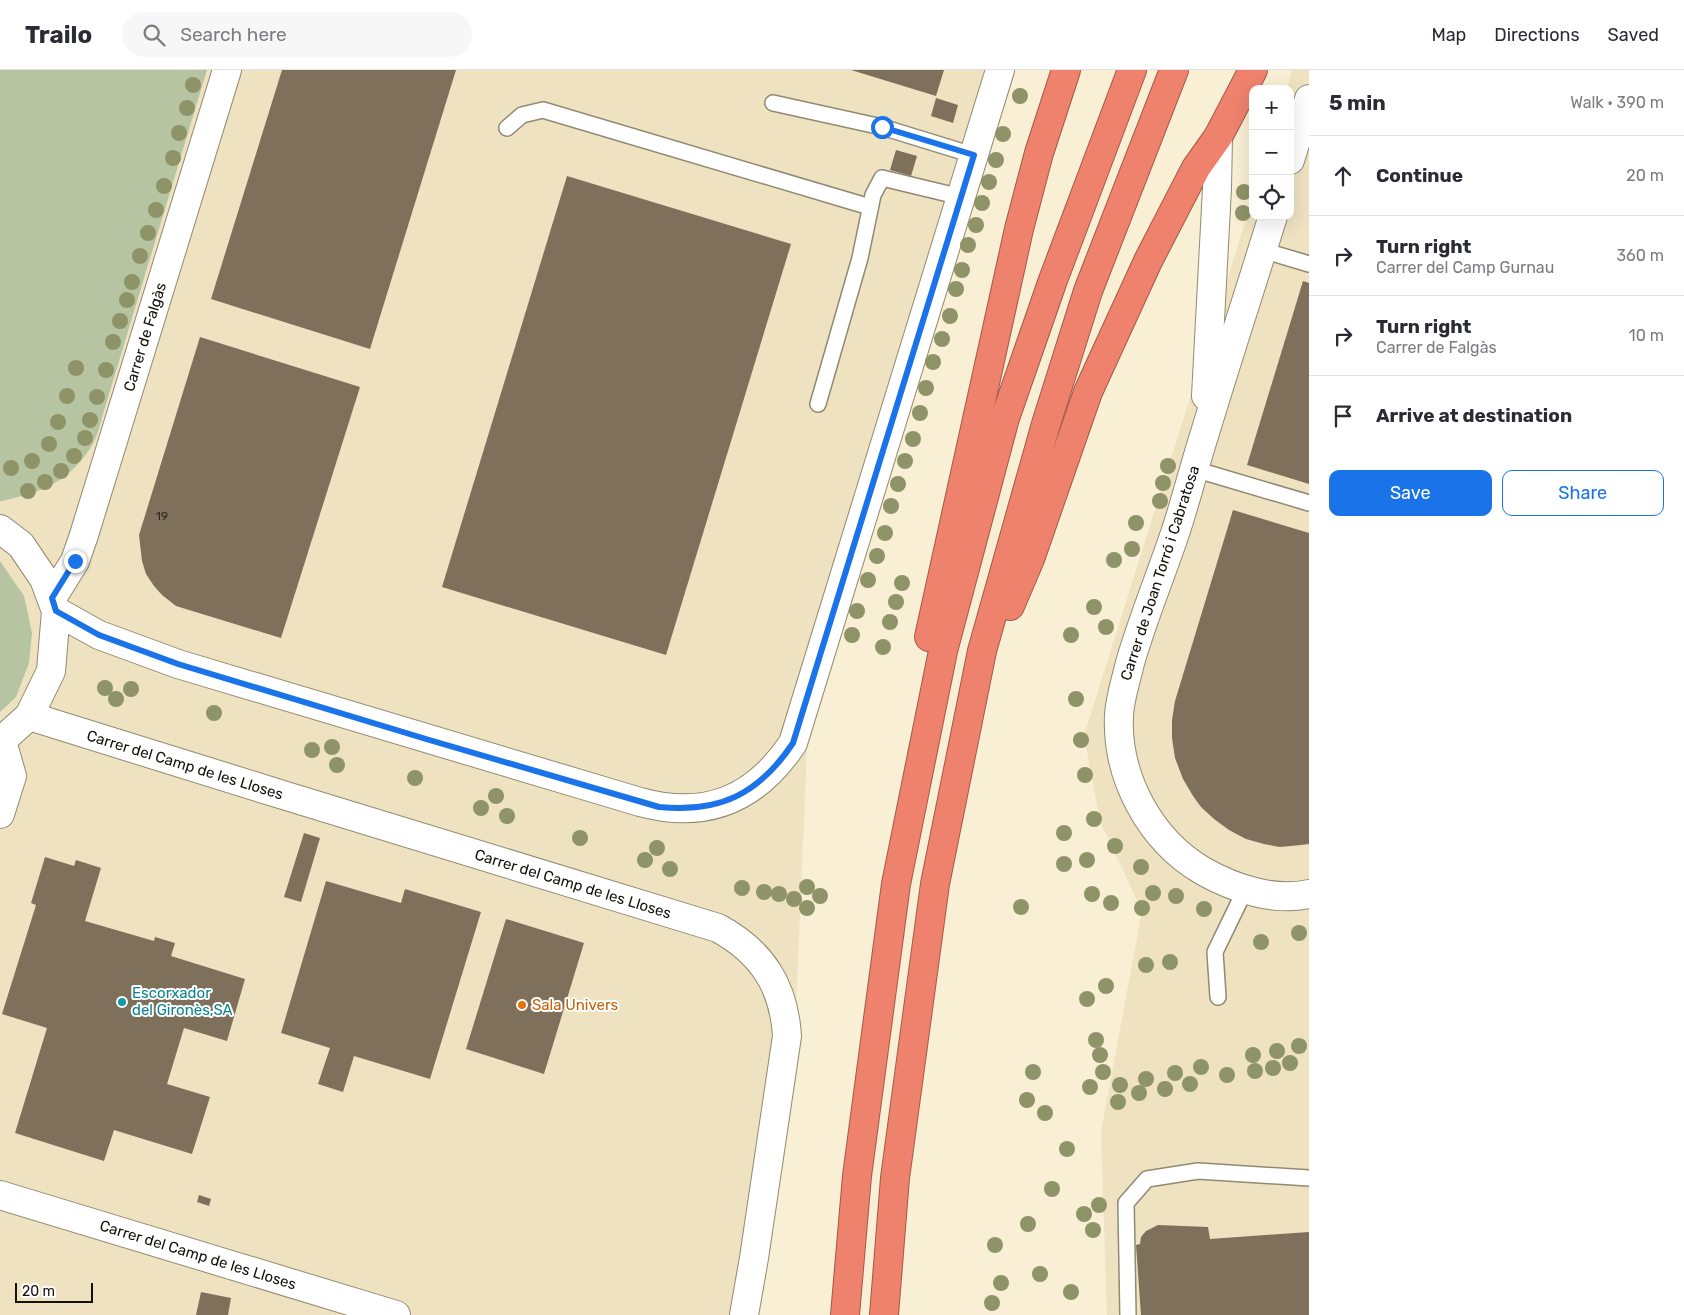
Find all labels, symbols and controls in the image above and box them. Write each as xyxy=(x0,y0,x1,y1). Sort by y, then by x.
search box xyxy=(122,12,472,57)
text: Trailo xyxy=(25,21,92,49)
icon: search xyxy=(140,21,168,49)
text: Search here xyxy=(180,23,287,46)
text: Map xyxy=(1431,24,1466,46)
text: Directions xyxy=(1494,24,1580,46)
text: Saved xyxy=(1608,24,1659,46)
map controls xyxy=(1249,85,1294,220)
button: + xyxy=(1249,85,1294,130)
text: 5 min xyxy=(1329,90,1386,115)
text: Walk · 390 m xyxy=(1570,93,1664,112)
route start xyxy=(871,116,894,139)
button: − xyxy=(1249,130,1294,175)
icon: ahead xyxy=(1329,162,1357,190)
text: Continue xyxy=(1376,164,1463,187)
text: 20 m xyxy=(1626,166,1664,185)
button: locate xyxy=(1249,175,1294,220)
text: Turn right xyxy=(1376,235,1471,258)
icon: right xyxy=(1329,242,1357,270)
text: 360 m xyxy=(1616,246,1664,265)
text: Carrer del Camp Gurnau xyxy=(1376,258,1554,277)
street label: Carrer de Falgàs xyxy=(120,280,170,394)
text: Turn right xyxy=(1376,315,1471,338)
icon: right xyxy=(1329,322,1357,350)
text: 10 m xyxy=(1629,326,1664,345)
text: Carrer de Falgàs xyxy=(1376,338,1497,357)
icon: arrive xyxy=(1329,402,1357,430)
text: Arrive at destination xyxy=(1376,404,1572,427)
street label: Carrer de Joan Torró i Cabratosa xyxy=(1117,463,1203,683)
button: Save xyxy=(1329,470,1492,516)
button: Share xyxy=(1502,470,1664,516)
house number: 19 xyxy=(156,509,168,523)
route end xyxy=(64,550,87,573)
street label: Carrer del Camp de les Lloses xyxy=(85,726,286,804)
street label: Carrer del Camp de les Lloses xyxy=(473,845,674,923)
place label: Escorxador del Gironès,SA xyxy=(132,984,233,1019)
marker: Escorxador del Gironès,SA xyxy=(116,996,128,1008)
place label: Sala Univers xyxy=(532,996,619,1014)
marker: Sala Univers xyxy=(516,999,528,1011)
street label: Carrer del Camp de les Lloses xyxy=(98,1216,299,1294)
scale bar xyxy=(15,1280,92,1303)
text: 20 m xyxy=(22,1283,55,1300)

